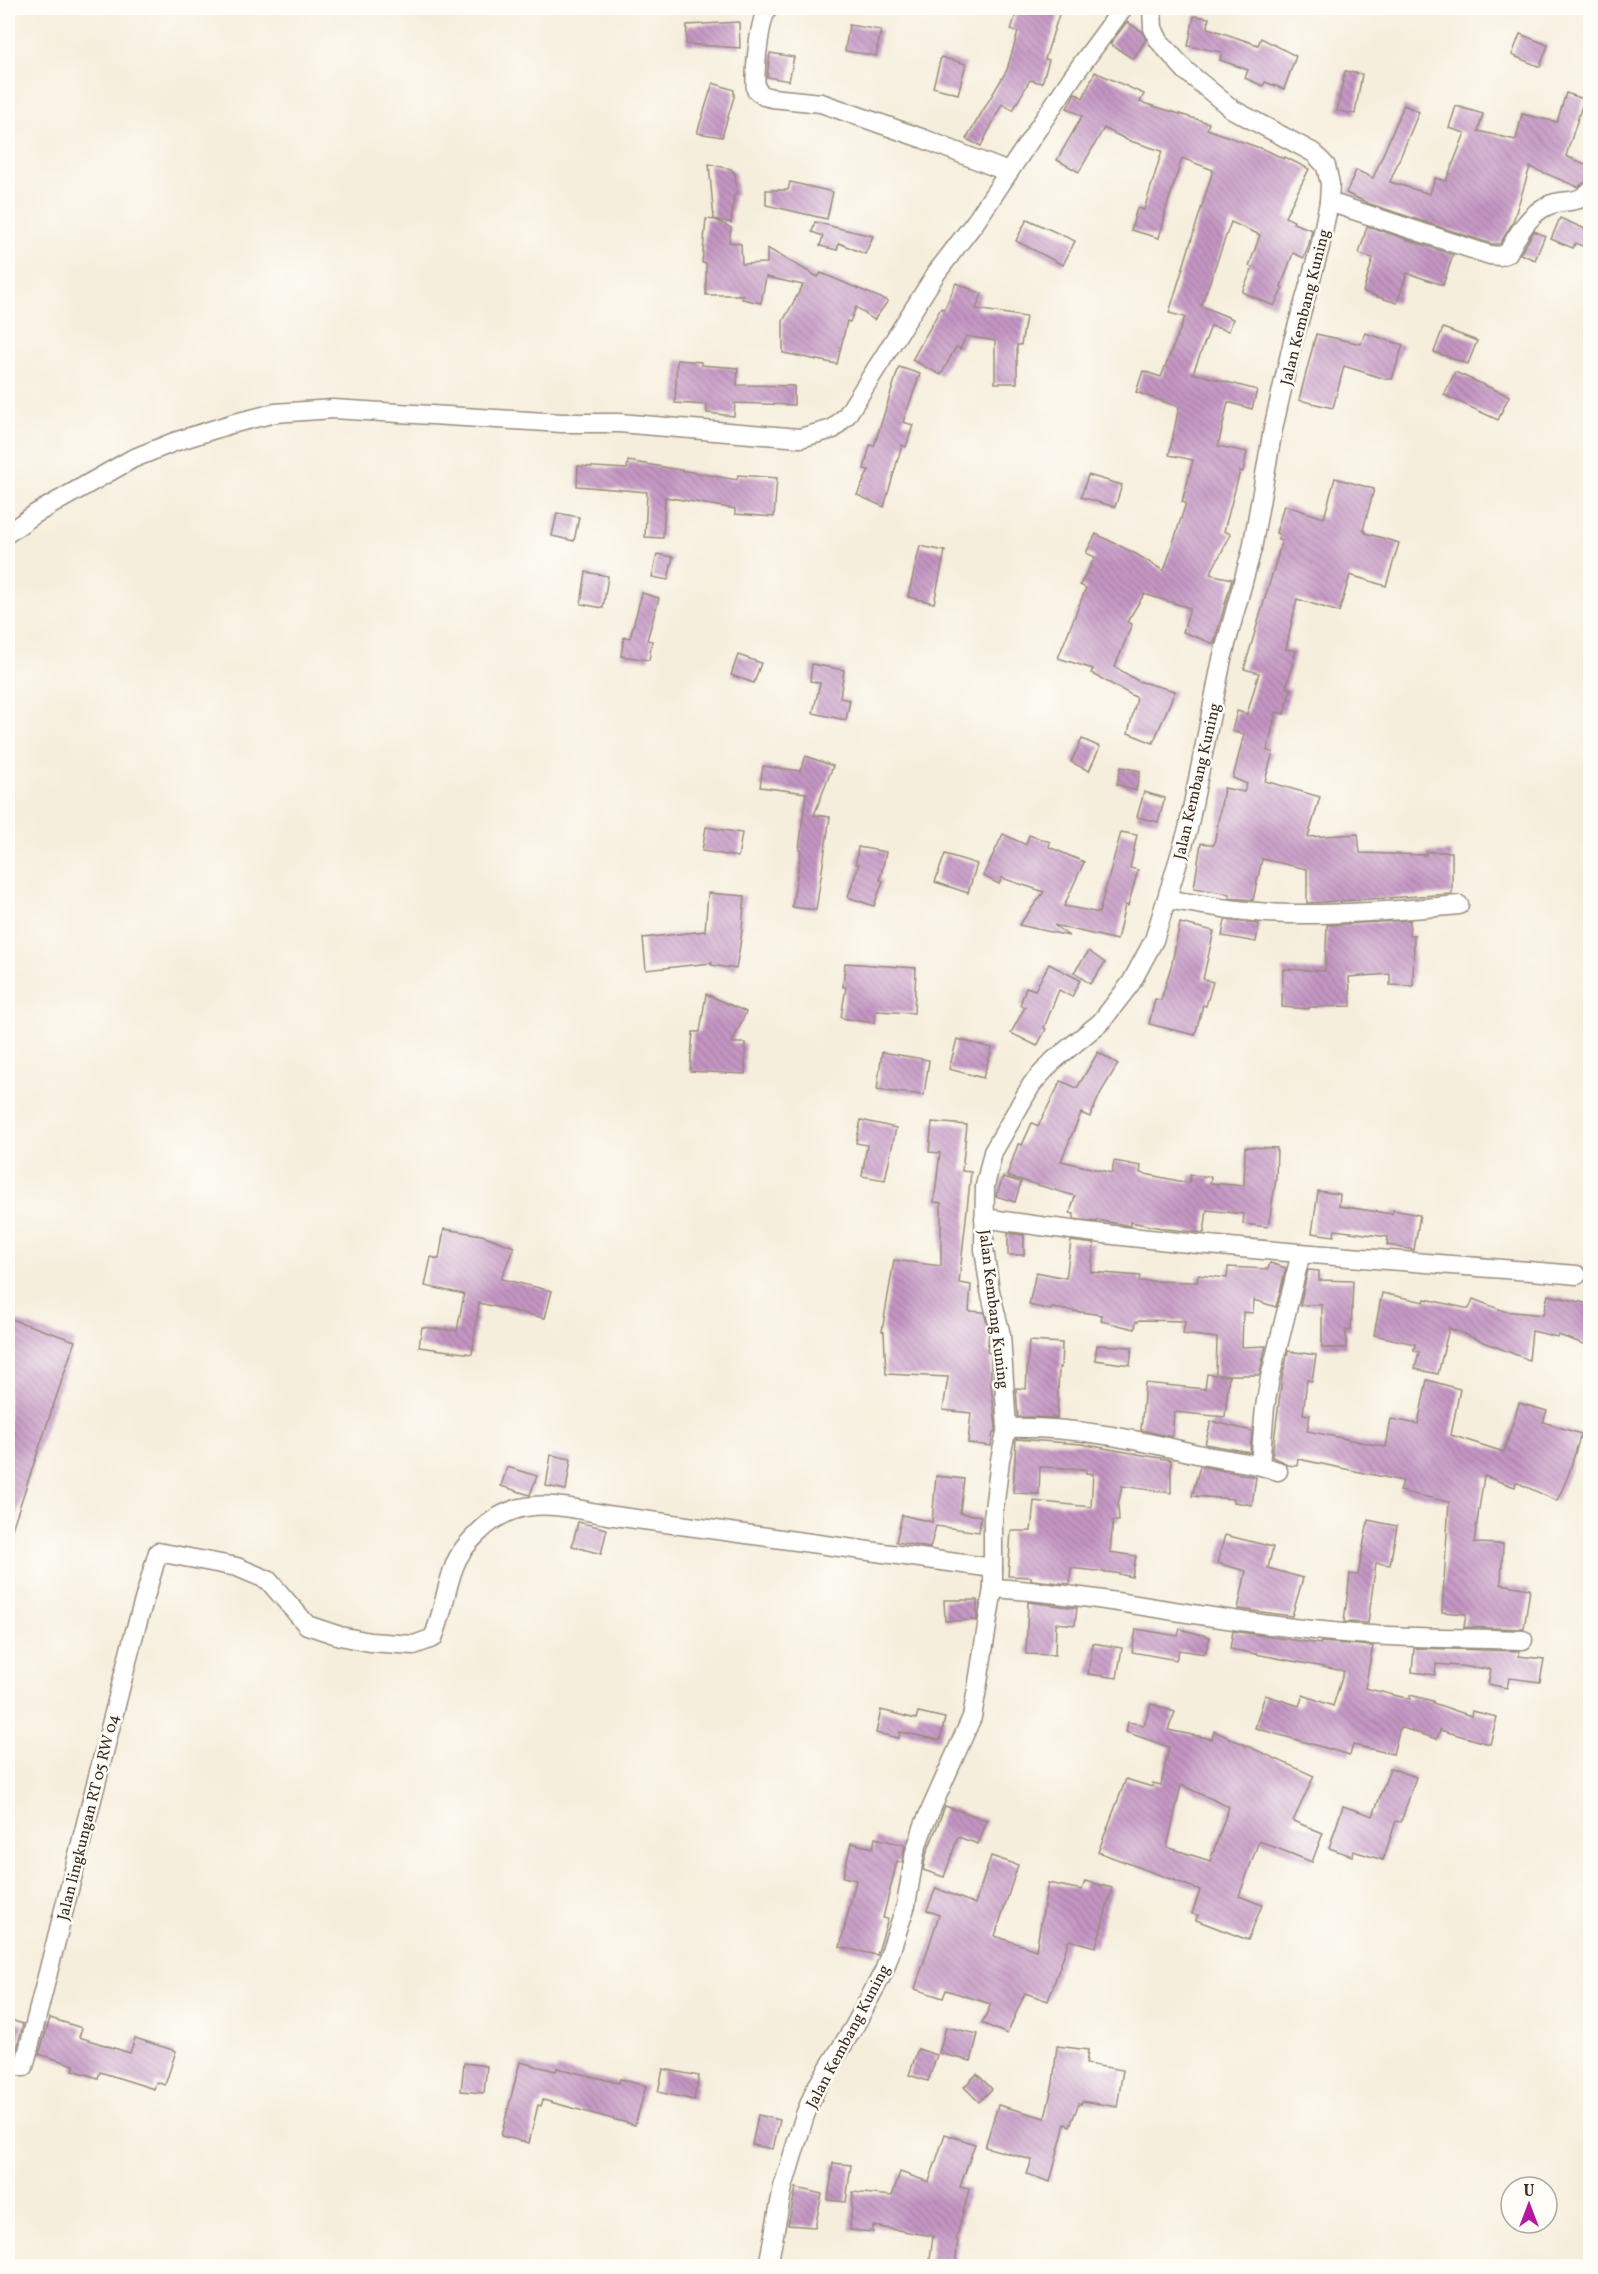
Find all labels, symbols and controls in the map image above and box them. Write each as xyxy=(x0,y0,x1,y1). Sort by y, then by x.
street label: Jalan Kembang Kuning xyxy=(1276,227,1336,388)
street label: Jalan Kembang Kuning xyxy=(1169,701,1227,862)
street label: Jalan Kembang Kuning xyxy=(972,1228,1014,1390)
street label: Jalan lingkungan RT 05 RW 04 xyxy=(53,1712,125,1923)
street label: Jalan Kembang Kuning xyxy=(801,1961,896,2113)
north arrow xyxy=(1499,2175,1559,2235)
text: U xyxy=(1524,2181,1535,2203)

